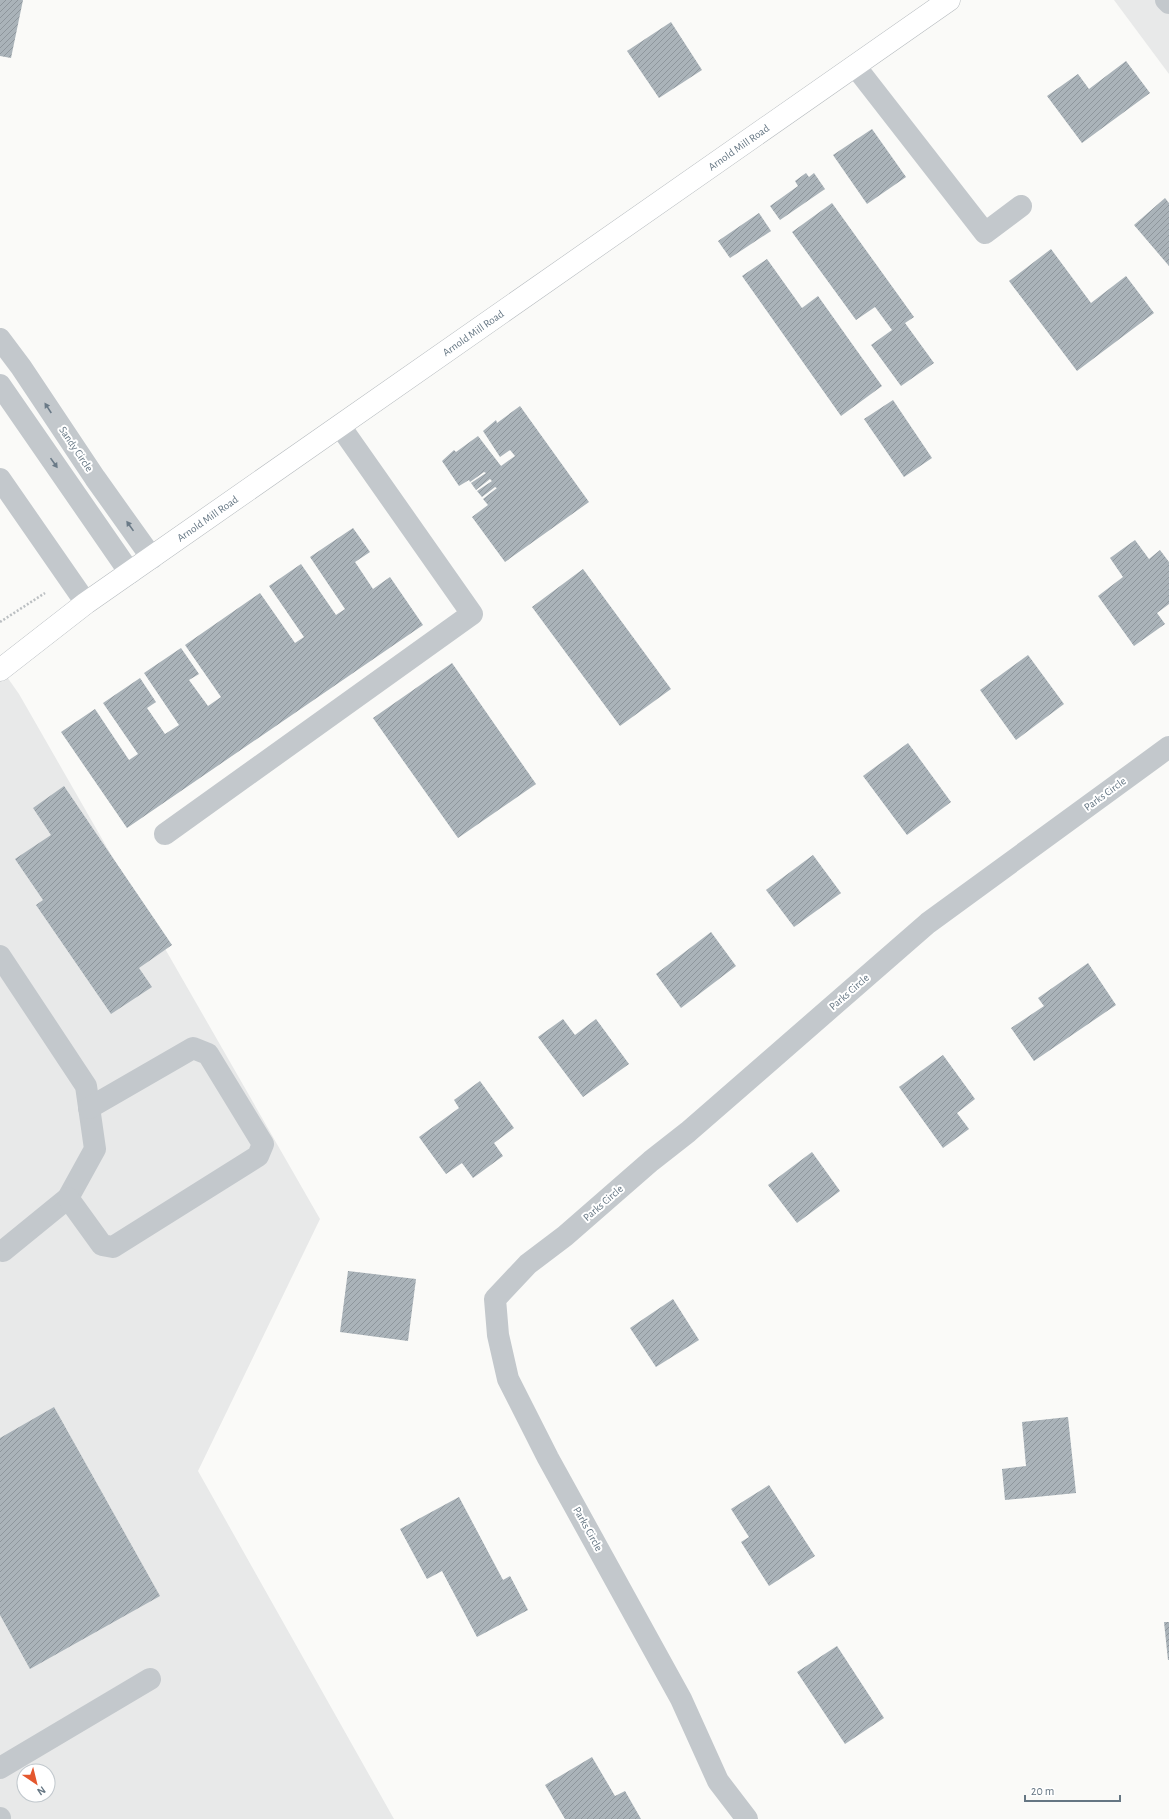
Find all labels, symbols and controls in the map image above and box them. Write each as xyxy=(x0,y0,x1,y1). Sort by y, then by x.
street label: Arnold Mill Road xyxy=(706,122,771,172)
street label: Arnold Mill Road xyxy=(440,307,506,358)
one-way arrow xyxy=(44,403,52,413)
street label: Sandy Circle xyxy=(57,424,95,474)
one-way arrow xyxy=(50,458,58,468)
street label: Arnold Mill Road xyxy=(175,493,240,543)
one-way arrow xyxy=(126,521,134,532)
street label: Parks Circle xyxy=(1082,775,1128,813)
street label: Parks Circle xyxy=(827,972,871,1012)
street label: Parks Circle xyxy=(581,1183,625,1223)
street label: Parks Circle xyxy=(571,1505,605,1553)
north arrow xyxy=(16,1763,56,1803)
scale bar xyxy=(1025,1777,1120,1803)
text: N xyxy=(35,1784,48,1797)
text: 20 m xyxy=(1031,1785,1054,1797)

